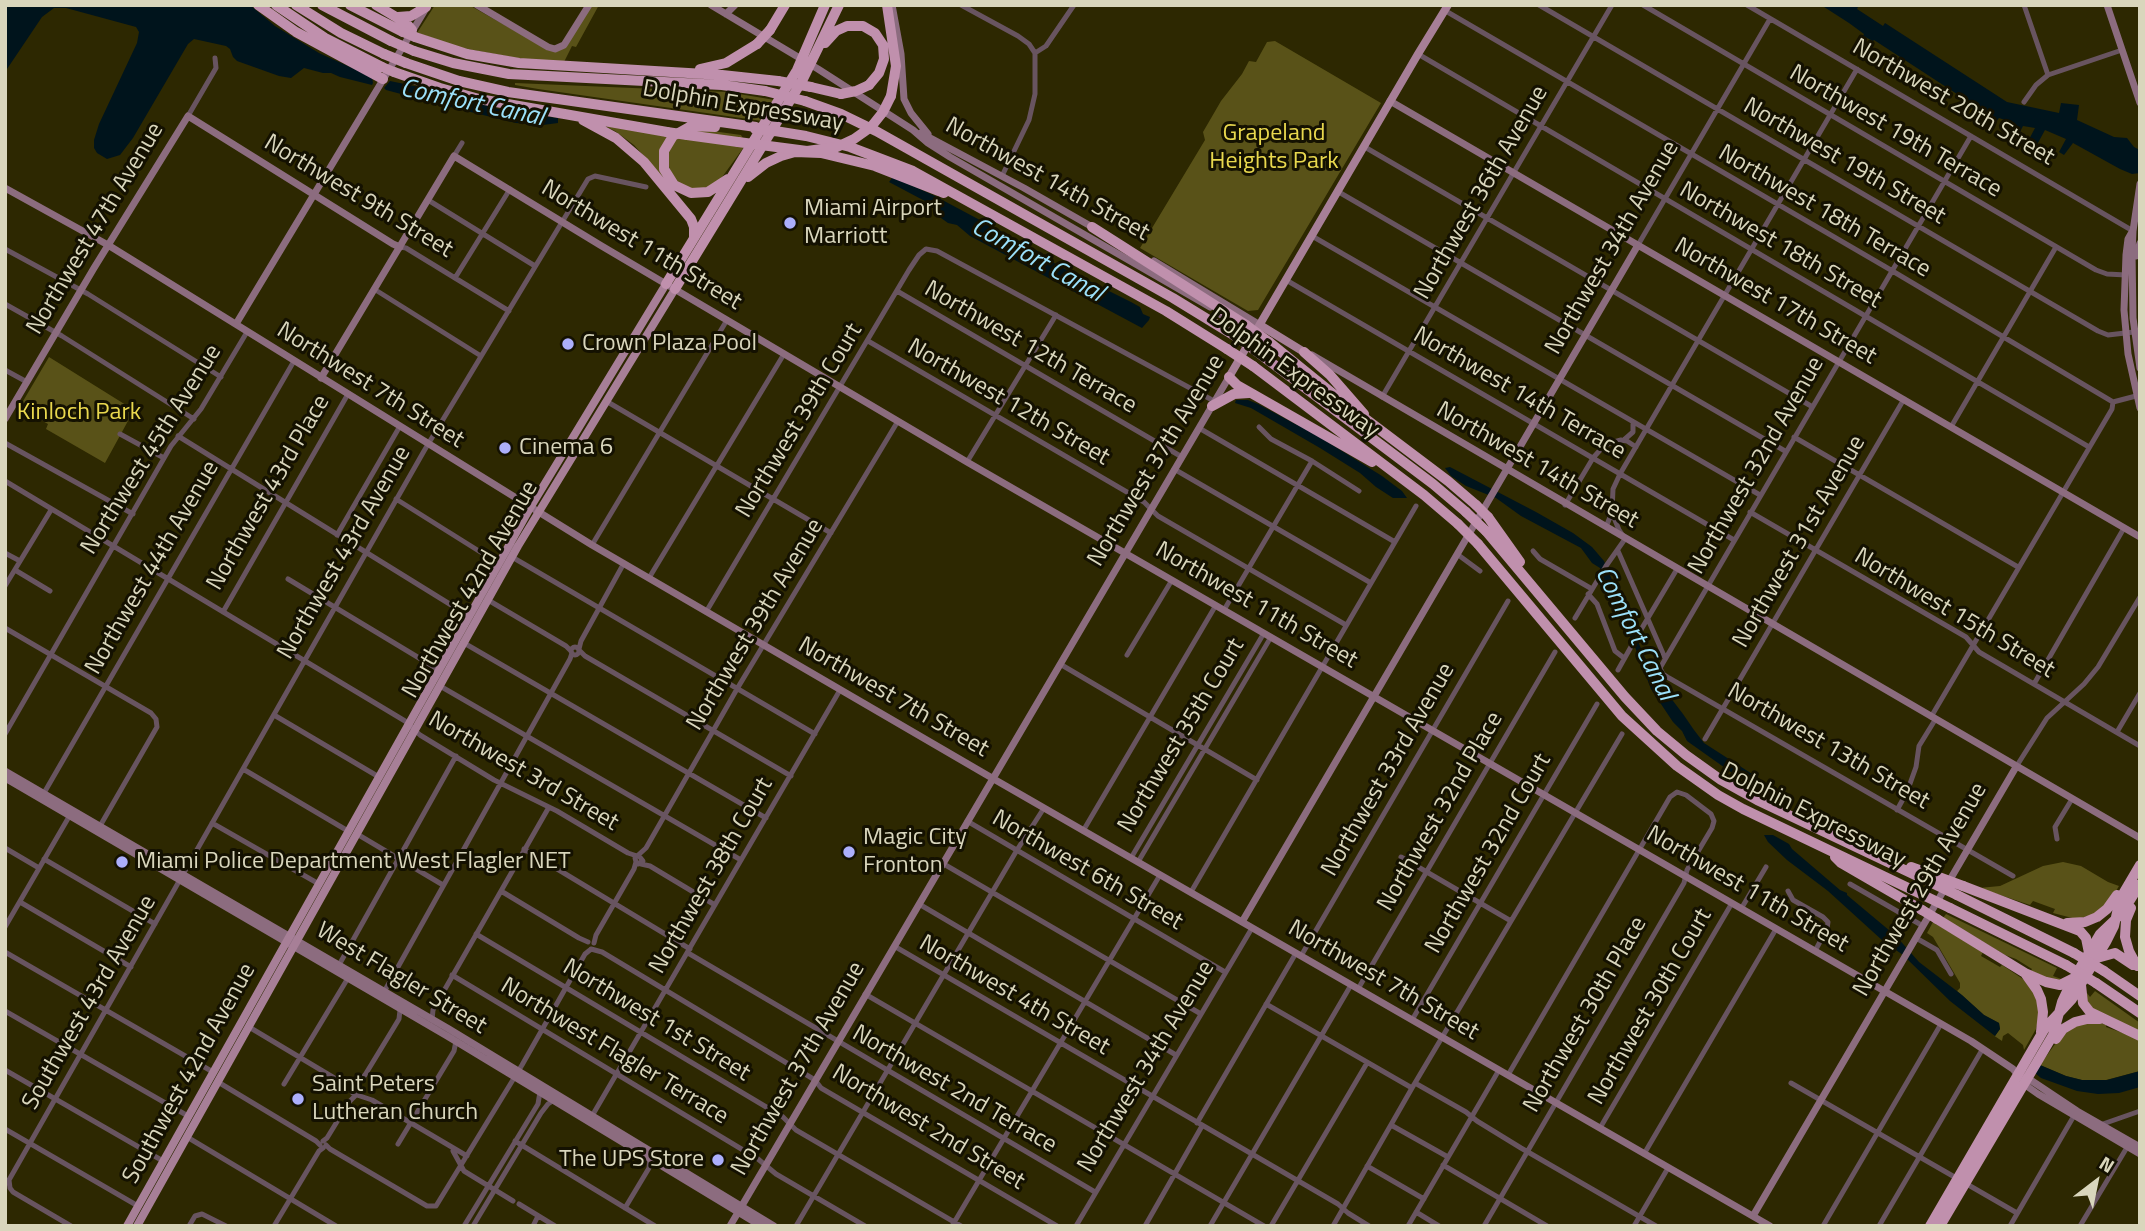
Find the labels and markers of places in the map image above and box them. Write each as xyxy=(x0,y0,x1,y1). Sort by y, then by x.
place label: Miami Airport Marriott xyxy=(804,195,942,251)
marker: Miami Airport Marriott xyxy=(782,215,798,231)
place label: Crown Plaza Pool xyxy=(582,330,757,358)
marker: Crown Plaza Pool xyxy=(560,336,576,352)
place label: Cinema 6 xyxy=(519,434,613,462)
marker: Cinema 6 xyxy=(497,440,513,456)
place label: Magic City Fronton xyxy=(863,824,967,880)
marker: Magic City Fronton xyxy=(841,844,857,860)
place label: Miami Police Department West Flagler NET xyxy=(136,848,571,876)
marker: Miami Police Department West Flagler NET xyxy=(114,854,130,870)
place label: Saint Peters Lutheran Church xyxy=(312,1071,478,1127)
marker: Saint Peters Lutheran Church xyxy=(290,1091,306,1107)
place label: The UPS Store xyxy=(559,1146,704,1174)
marker: The UPS Store xyxy=(710,1152,726,1168)

